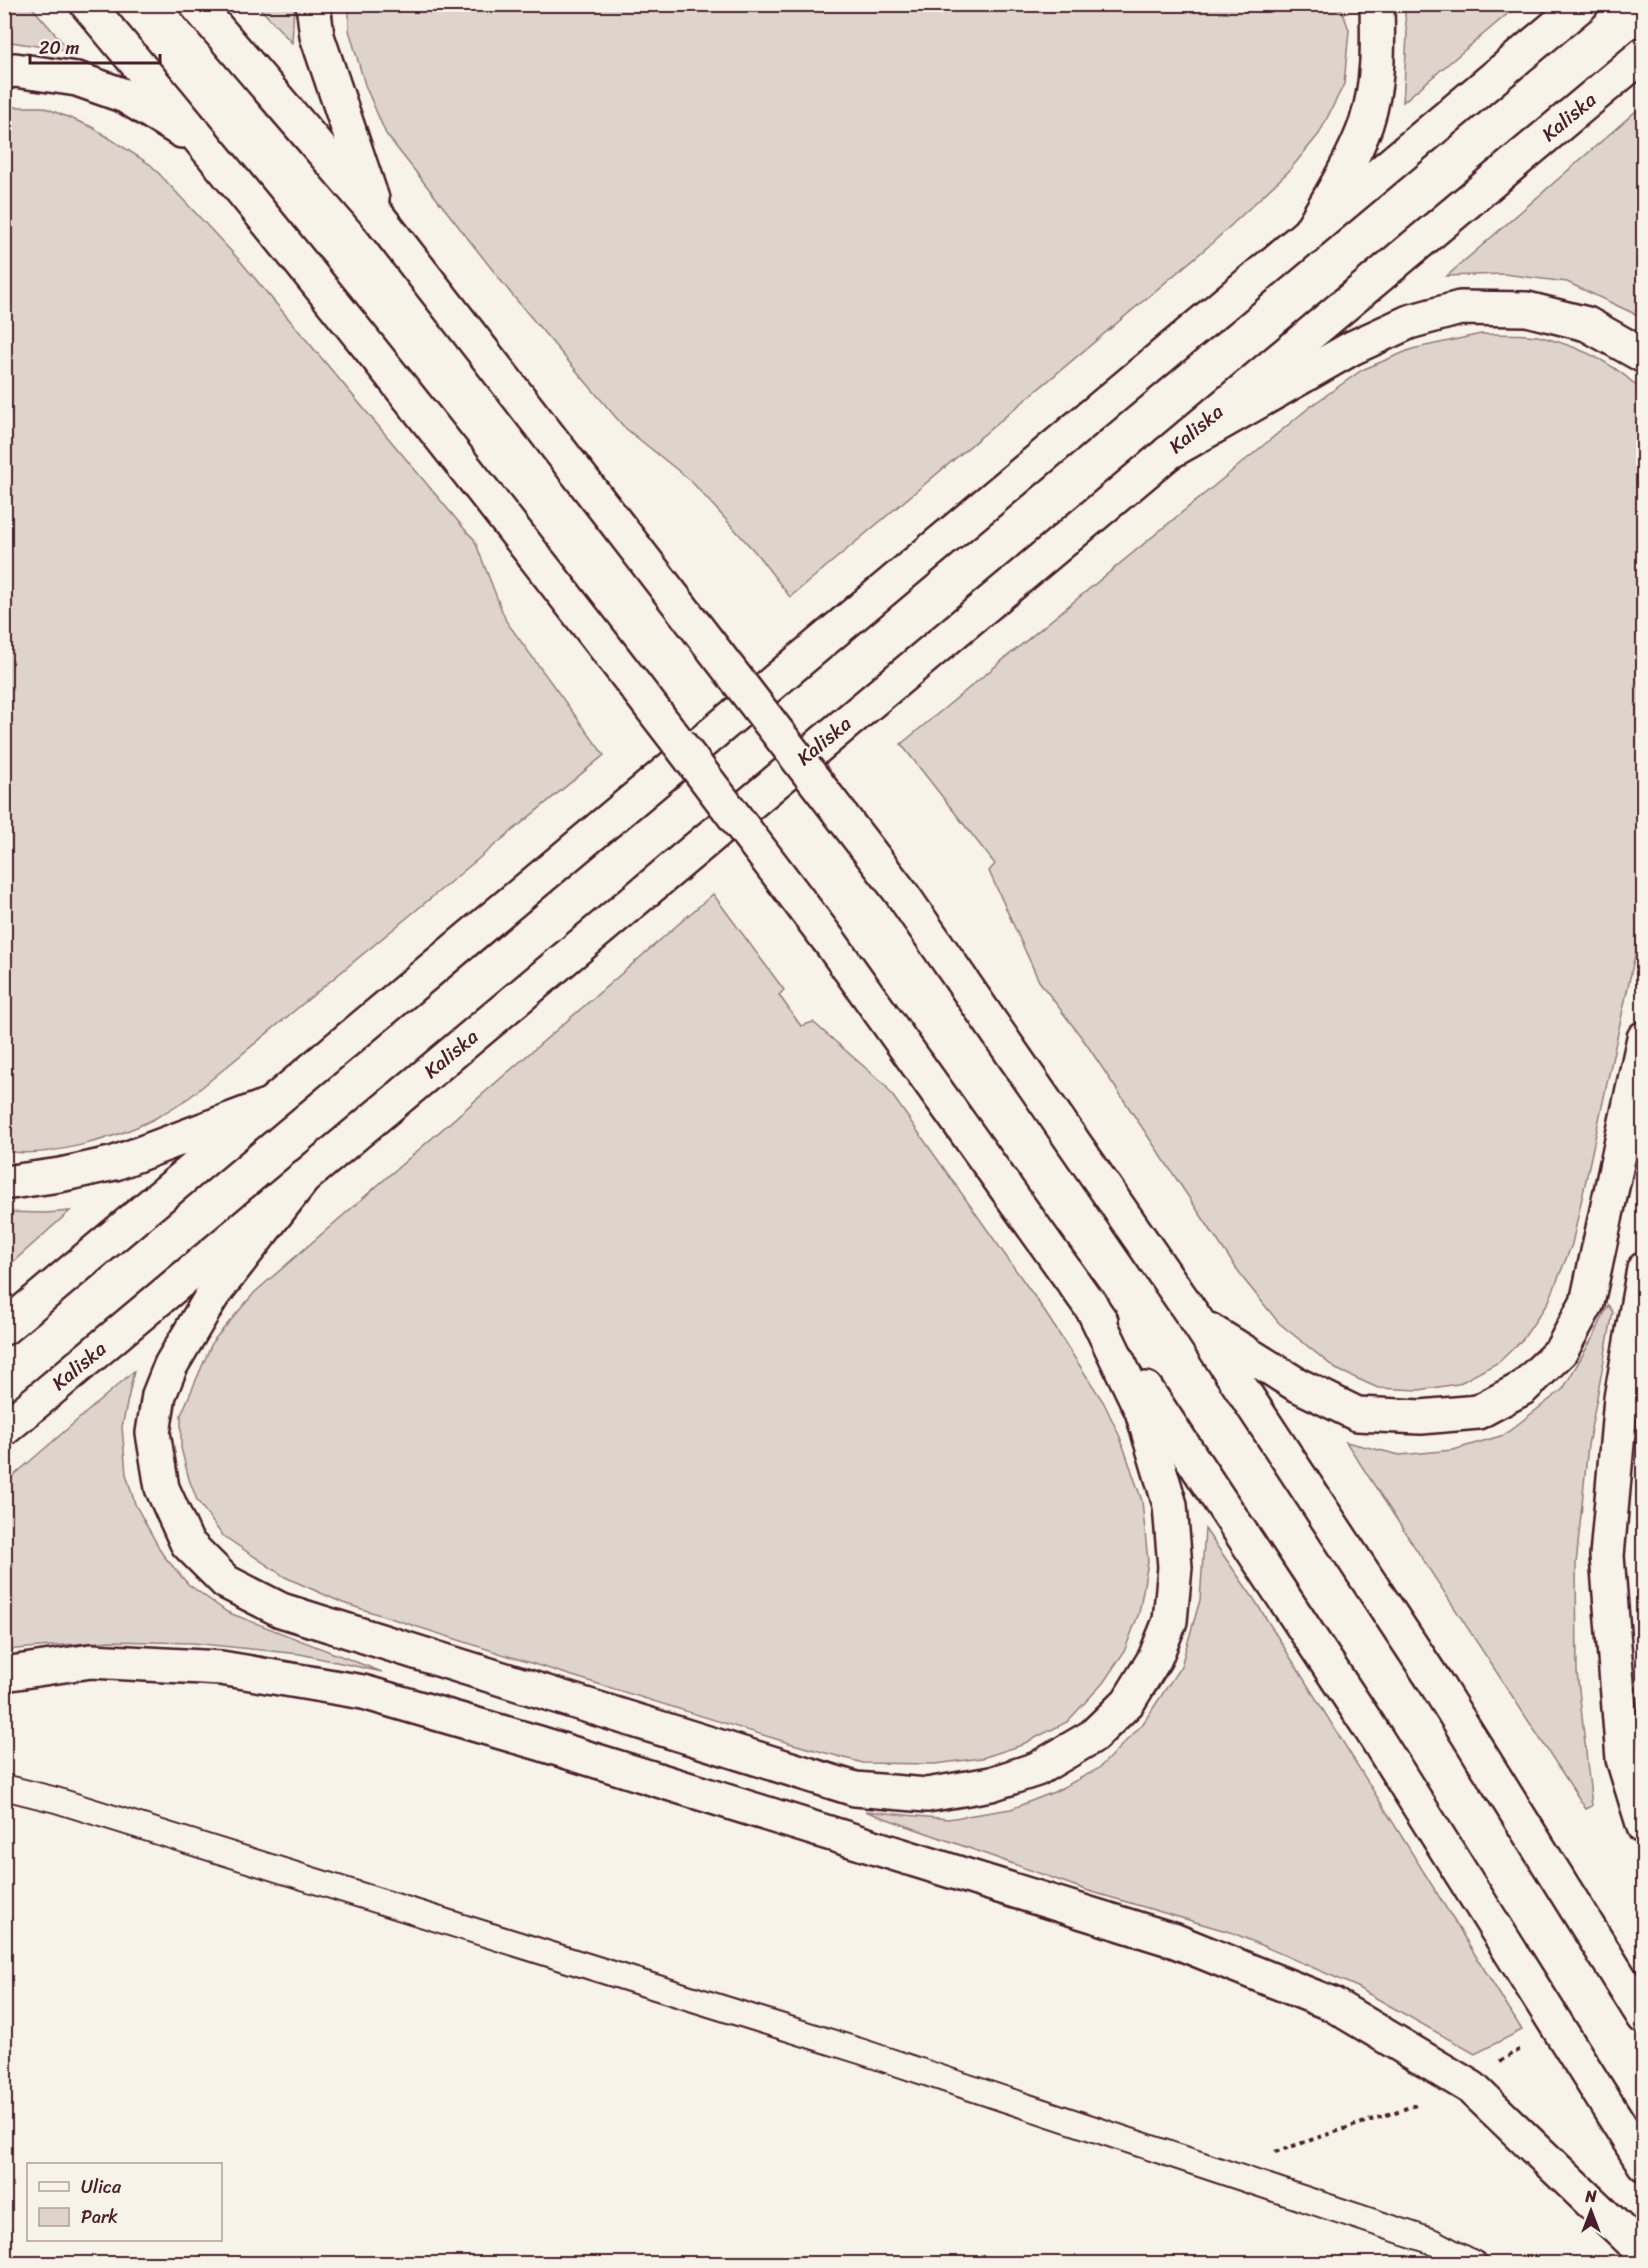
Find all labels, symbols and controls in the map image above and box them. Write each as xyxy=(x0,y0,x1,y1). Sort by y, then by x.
scale bar xyxy=(30,27,160,65)
text: 20 m xyxy=(39,32,79,64)
street label: Kaliska xyxy=(1534,83,1604,151)
street label: Kaliska xyxy=(1161,395,1231,463)
street label: Kaliska xyxy=(789,707,859,775)
street label: Kaliska xyxy=(416,1020,486,1088)
street label: Kaliska xyxy=(44,1332,114,1400)
legend xyxy=(27,2163,222,2241)
text: Ulica xyxy=(81,2171,122,2203)
north arrow xyxy=(1561,2181,1621,2241)
text: N xyxy=(1584,2182,1597,2211)
text: Park xyxy=(81,2201,118,2233)

